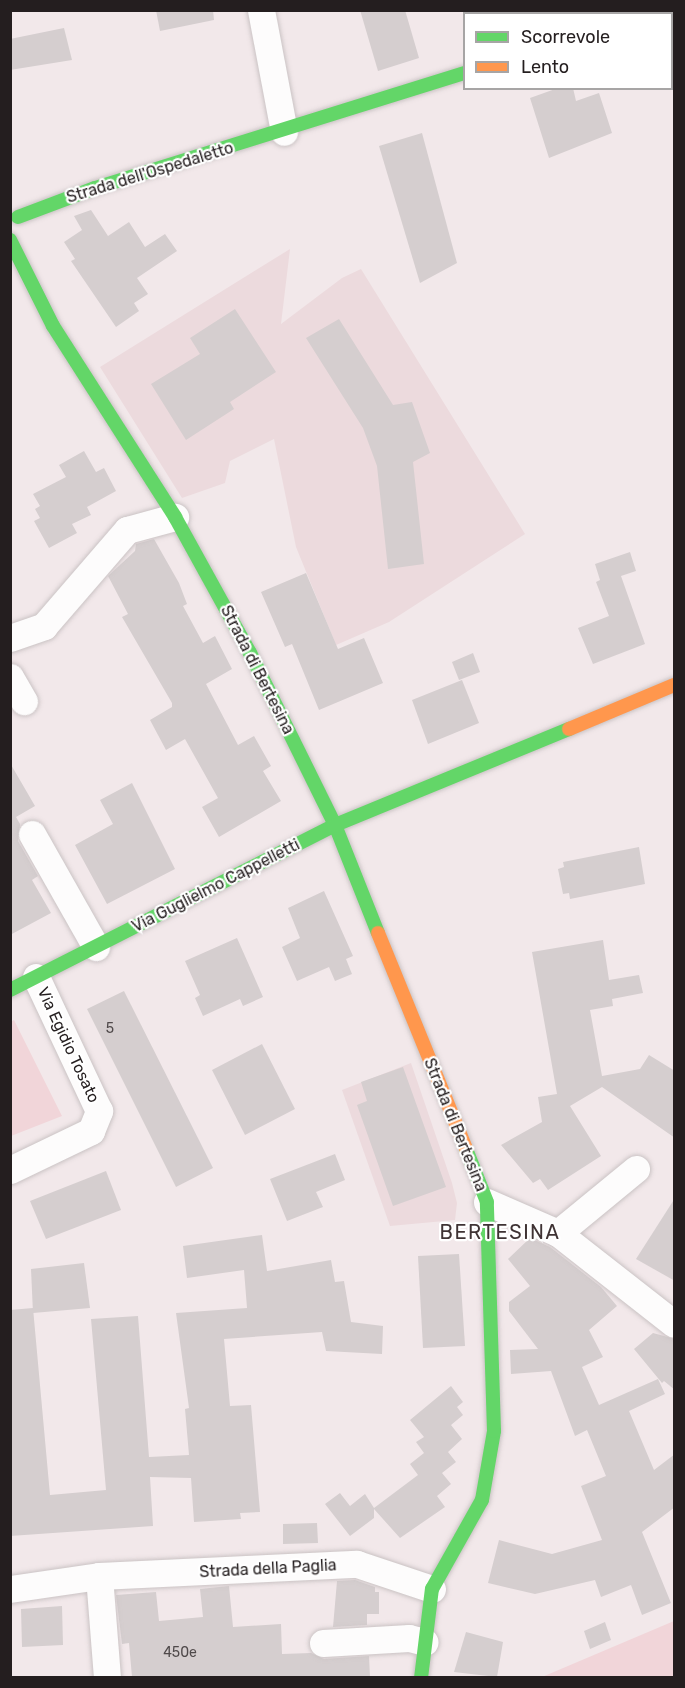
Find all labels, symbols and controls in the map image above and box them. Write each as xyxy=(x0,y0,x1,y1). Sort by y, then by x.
legend xyxy=(463,12,673,90)
text: Scorrevole xyxy=(521,26,610,48)
text: Lento xyxy=(521,56,569,78)
street label: Strada dell'Ospedaletto xyxy=(64,138,236,208)
street label: Strada di Bertesina xyxy=(216,602,298,738)
street label: Via Guglielmo Cappelletti xyxy=(129,835,303,937)
street label: Via Egidio Tosato xyxy=(33,984,103,1106)
house number: 5 xyxy=(106,1021,114,1037)
street label: Strada di Bertesina xyxy=(419,1056,491,1194)
district label: BERTESINA xyxy=(440,1220,560,1244)
street label: Strada della Paglia xyxy=(199,1556,337,1582)
house number: 450e xyxy=(163,1645,197,1661)

